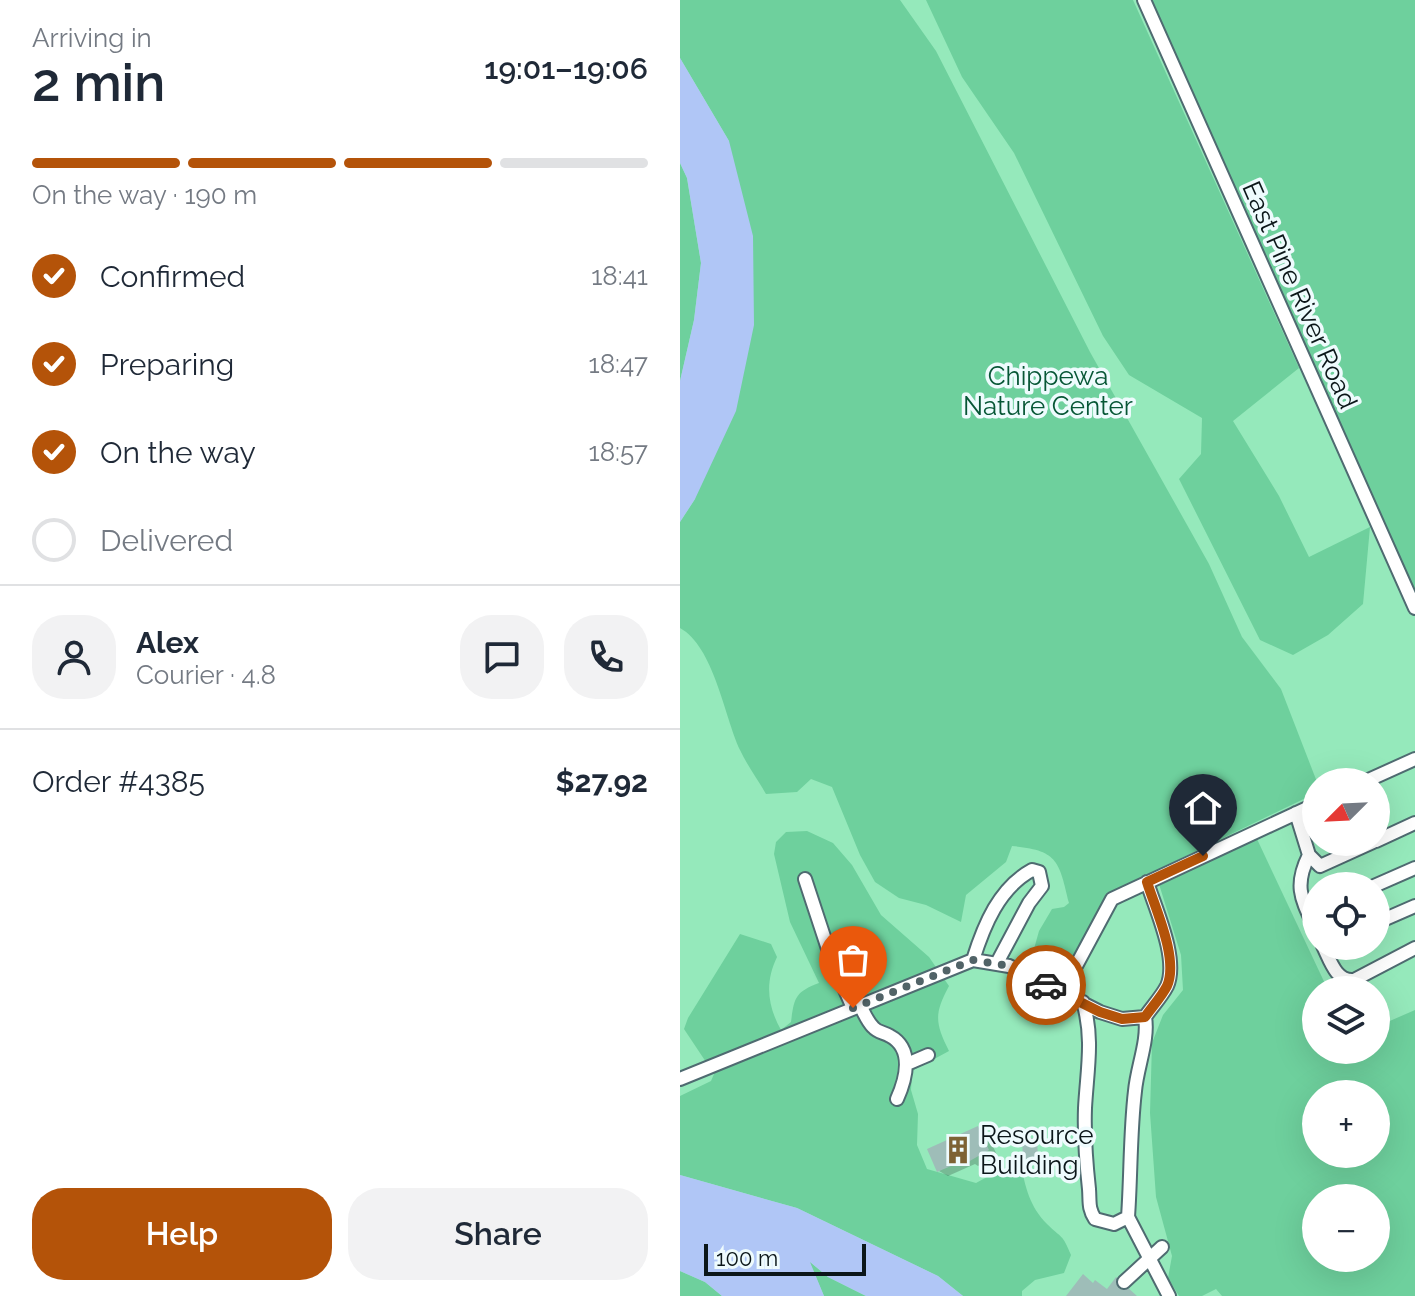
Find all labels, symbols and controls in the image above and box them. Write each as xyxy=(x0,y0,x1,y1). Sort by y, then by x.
text: Arriving in xyxy=(32,23,152,53)
text: 19:01–19:06 xyxy=(484,51,648,86)
text: 2 min xyxy=(32,52,165,113)
street label: East Pine River Road xyxy=(1236,177,1364,413)
text: On the way · 190 m xyxy=(32,180,257,210)
icon: check xyxy=(32,254,76,298)
text: Confirmed xyxy=(100,259,245,294)
text: 18:41 xyxy=(591,261,648,291)
icon: check xyxy=(32,342,76,386)
text: Preparing xyxy=(100,347,234,382)
text: 18:47 xyxy=(589,349,648,379)
park label: Chippewa Nature Center xyxy=(963,361,1133,421)
icon: check xyxy=(32,430,76,474)
text: On the way xyxy=(100,435,256,470)
text: 18:57 xyxy=(589,437,648,467)
text: Delivered xyxy=(100,523,233,558)
button: person xyxy=(32,615,116,699)
button: chat xyxy=(460,615,544,699)
button: phone xyxy=(564,615,648,699)
text: Alex xyxy=(136,625,199,660)
text: Courier · 4.8 xyxy=(136,660,276,690)
text: Order #4385 xyxy=(32,764,205,799)
text: $27.92 xyxy=(556,764,648,799)
north arrow xyxy=(1302,768,1390,856)
map controls xyxy=(1302,768,1390,1272)
pin xyxy=(1169,774,1237,856)
icon: home xyxy=(1181,786,1225,830)
button: locate xyxy=(1302,872,1390,960)
pin xyxy=(819,926,887,1008)
icon: bag xyxy=(831,938,875,982)
courier xyxy=(1006,945,1086,1025)
icon: car xyxy=(1024,963,1068,1007)
button: layers xyxy=(1302,976,1390,1064)
button: + xyxy=(1302,1080,1390,1168)
place label: Resource Building xyxy=(980,1120,1093,1180)
building icon: Resource Building xyxy=(943,1135,973,1165)
button: − xyxy=(1302,1184,1390,1272)
button: Help xyxy=(32,1188,332,1280)
button: Share xyxy=(348,1188,648,1280)
scale bar xyxy=(704,1240,866,1276)
text: 100 m xyxy=(716,1245,778,1271)

